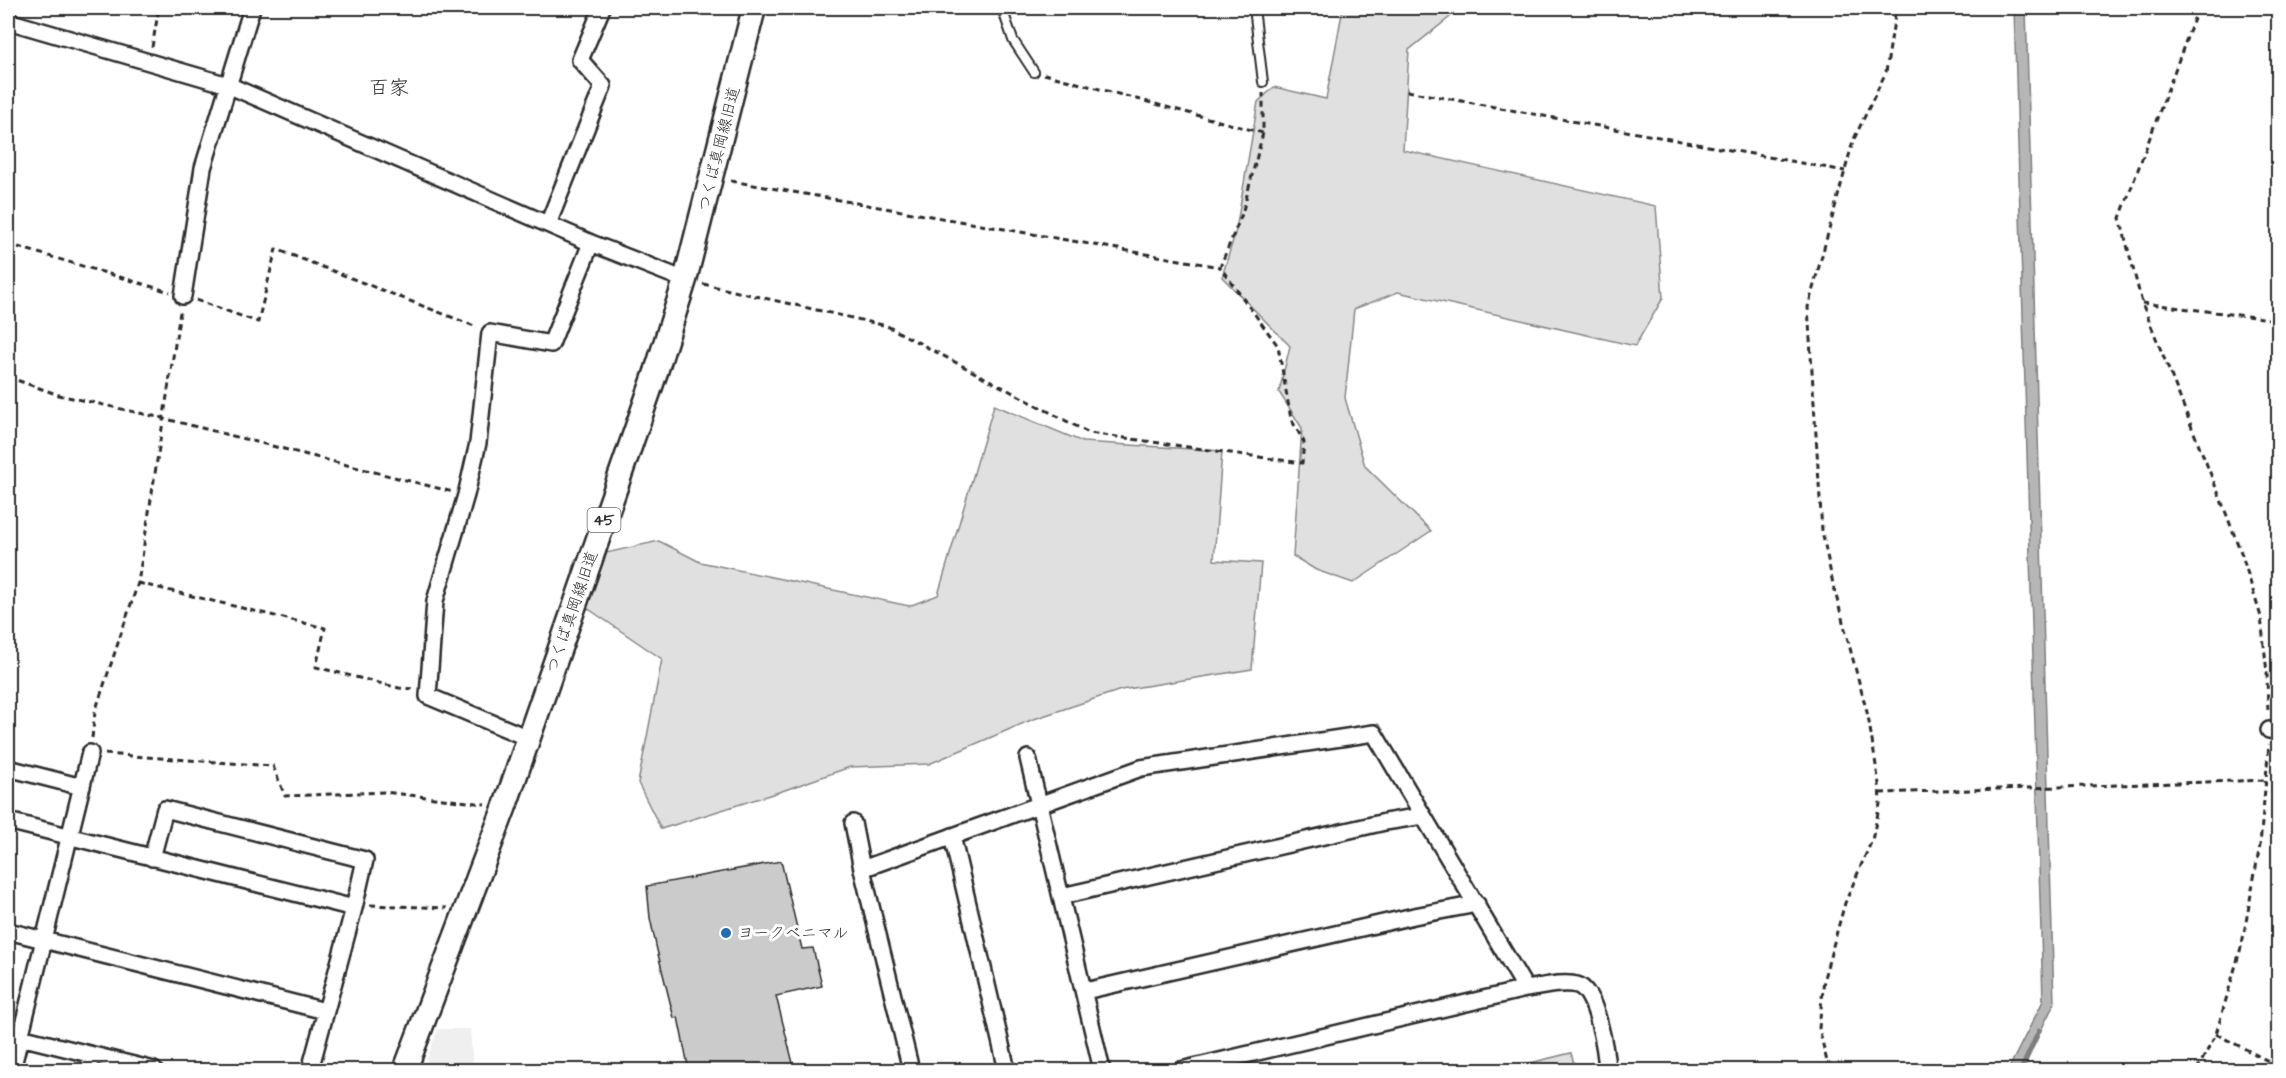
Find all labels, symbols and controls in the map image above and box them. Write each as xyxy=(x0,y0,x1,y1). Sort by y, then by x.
district label: 百家 xyxy=(369,74,409,102)
street label: つくば真岡線旧道 xyxy=(693,84,745,214)
road number: 45 xyxy=(588,508,620,532)
street label: つくば真岡線旧道 xyxy=(541,548,603,676)
place label: ヨークベニマル xyxy=(738,922,849,944)
marker: ヨークベニマル xyxy=(719,926,733,940)

